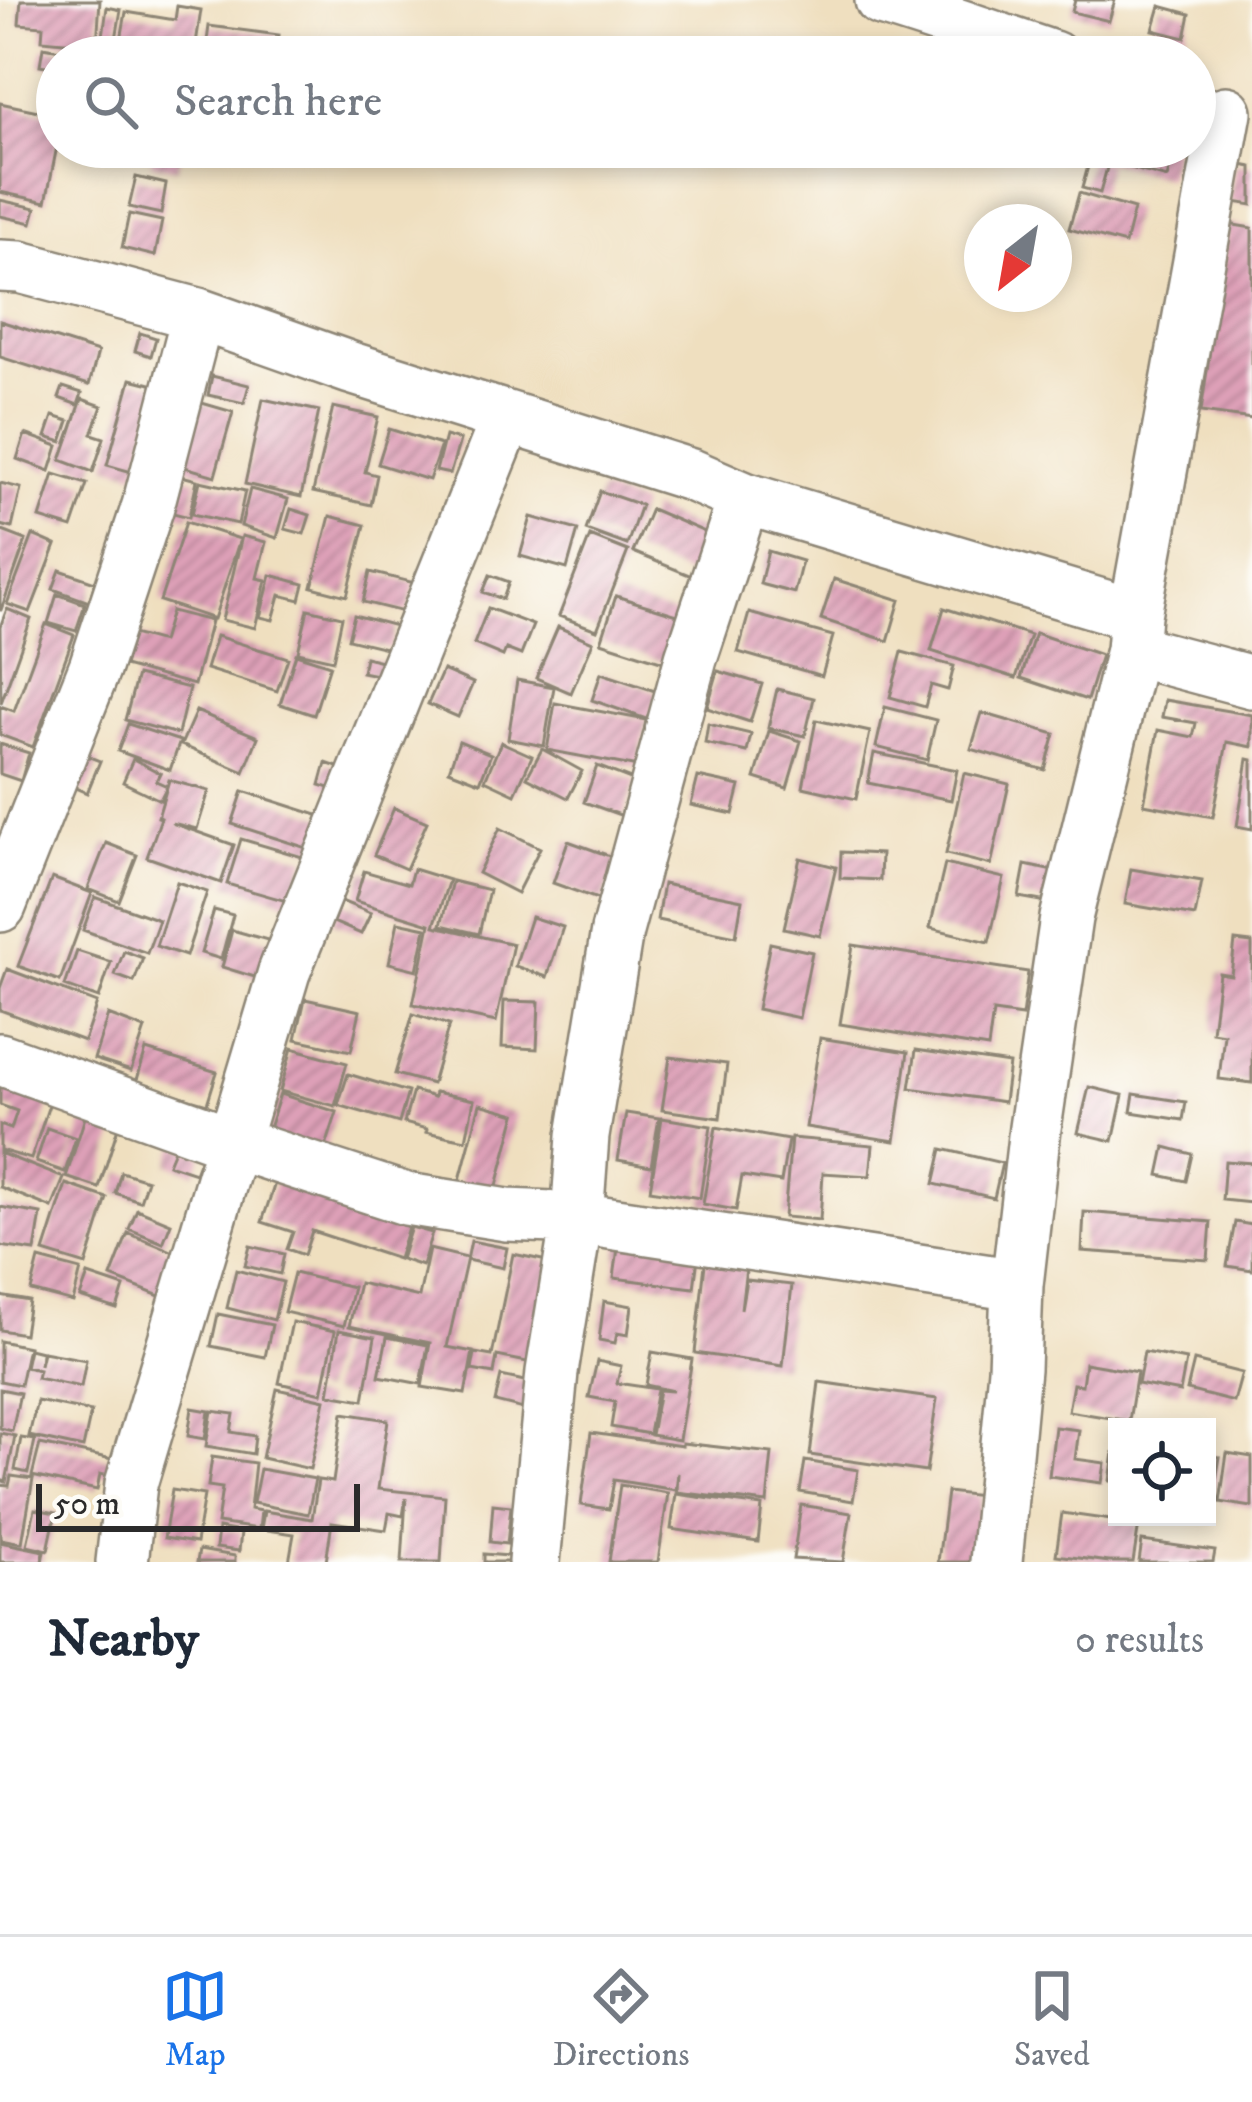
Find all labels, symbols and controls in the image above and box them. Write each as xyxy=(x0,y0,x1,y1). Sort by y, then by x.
search box xyxy=(36,36,1216,168)
icon: search xyxy=(78,69,144,135)
text: Search here xyxy=(174,74,382,130)
north arrow xyxy=(964,204,1072,312)
map controls xyxy=(1108,1418,1216,1526)
button: locate xyxy=(1108,1418,1216,1526)
scale bar xyxy=(36,1478,360,1531)
text: 50 m xyxy=(54,1484,120,1525)
text: Nearby xyxy=(48,1608,199,1672)
text: 0 results xyxy=(1075,1616,1204,1665)
tab: Map xyxy=(162,1963,228,2076)
tab: Directions xyxy=(553,1963,689,2076)
tab: Saved xyxy=(1014,1963,1090,2076)

